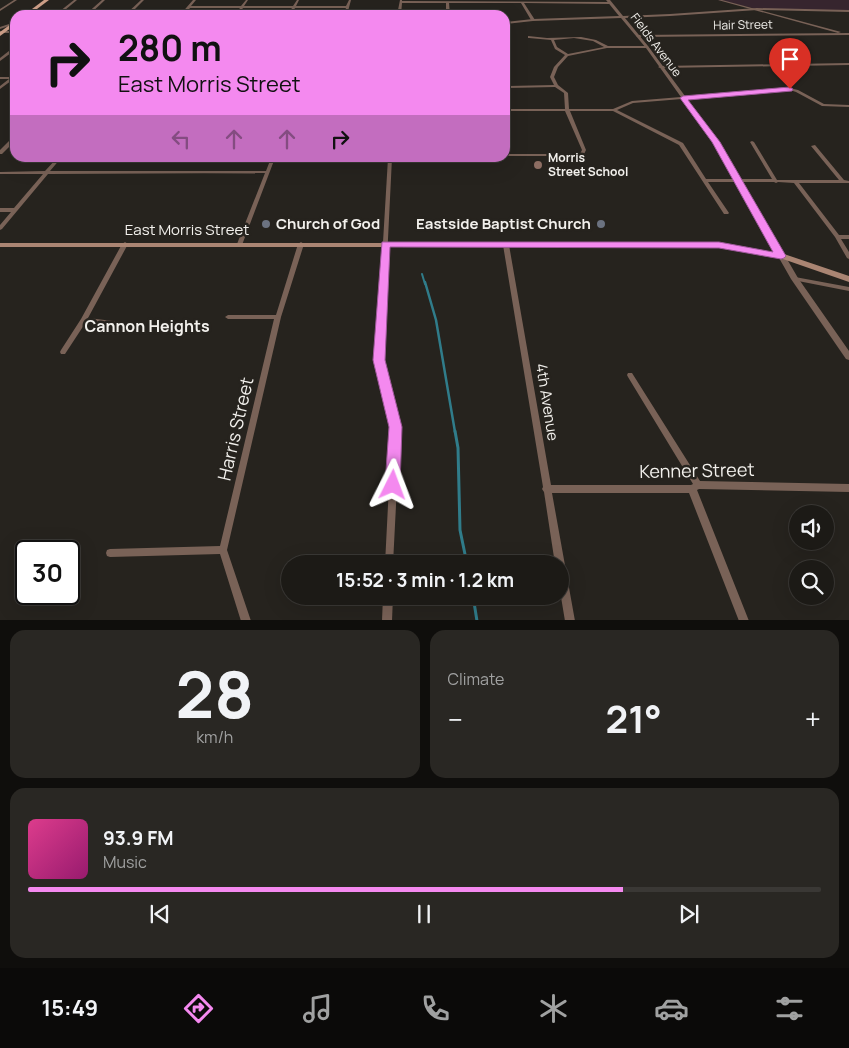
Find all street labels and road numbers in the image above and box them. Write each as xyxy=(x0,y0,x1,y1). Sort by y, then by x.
street label: Fields Avenue xyxy=(627,9,686,80)
street label: Hair Street xyxy=(713,15,773,34)
street label: East Morris Street xyxy=(125,219,249,240)
street label: 4th Avenue xyxy=(531,362,564,442)
street label: Harris Street xyxy=(211,375,259,483)
street label: Kenner Street xyxy=(639,457,755,483)

